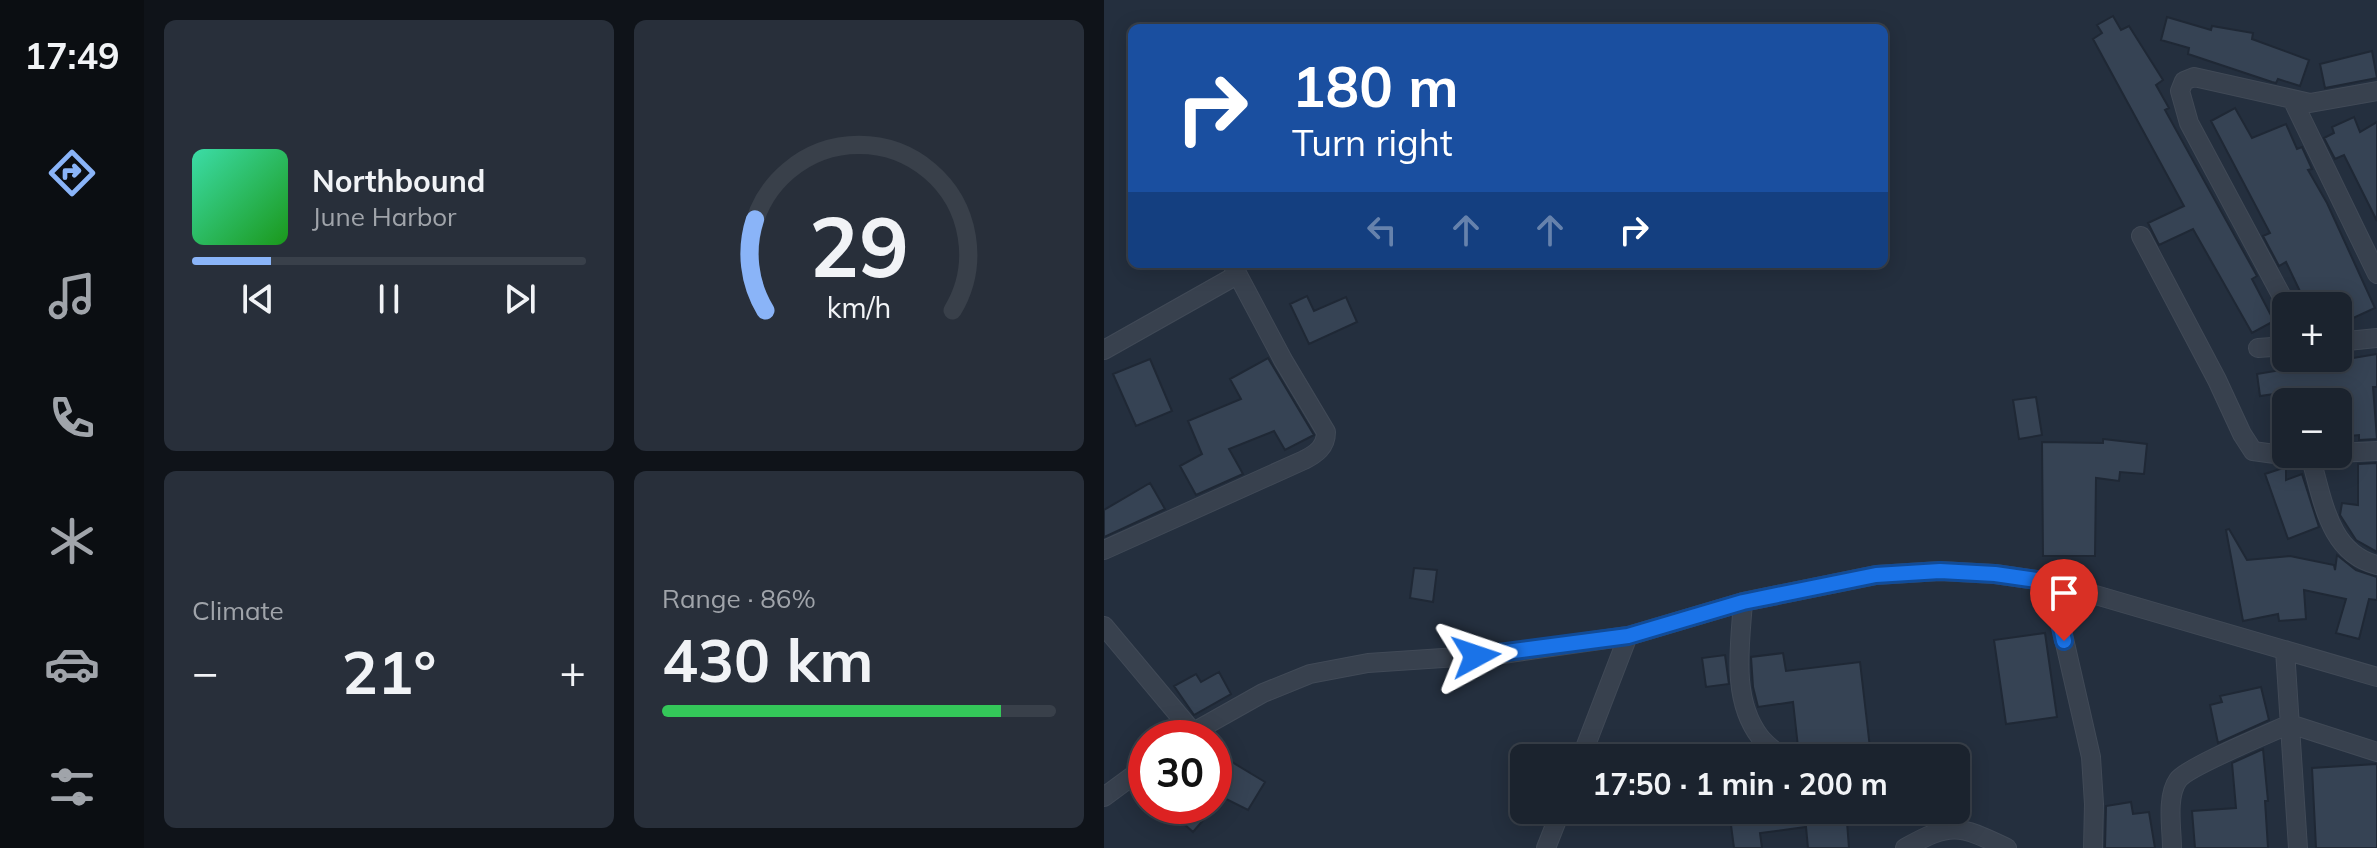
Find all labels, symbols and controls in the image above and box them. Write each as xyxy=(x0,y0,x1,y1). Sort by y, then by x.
text: 17:49 xyxy=(24,33,120,78)
text: 180 m xyxy=(1292,51,1459,121)
icon: right xyxy=(1160,56,1264,160)
text: Turn right xyxy=(1292,120,1453,165)
icon: directions xyxy=(44,145,100,201)
text: Northbound xyxy=(312,162,485,200)
text: 29 xyxy=(809,193,909,298)
text: June Harbor xyxy=(312,200,457,233)
icon: left xyxy=(1360,208,1404,252)
icon: ahead xyxy=(1444,208,1488,252)
icon: ahead xyxy=(1528,208,1572,252)
icon: right xyxy=(1612,208,1656,252)
icon: music xyxy=(44,268,100,324)
icon: previous xyxy=(236,277,280,321)
icon: pause xyxy=(367,277,411,321)
icon: next xyxy=(498,277,542,321)
text: km/h xyxy=(827,289,891,325)
map controls xyxy=(2272,292,2352,468)
button: + xyxy=(2272,292,2352,372)
button: − xyxy=(2272,388,2352,468)
icon: phone xyxy=(44,390,100,446)
icon: climate xyxy=(44,513,100,569)
pin xyxy=(2030,559,2098,641)
icon: arrive xyxy=(2042,571,2086,615)
text: Range · 86% xyxy=(662,582,816,615)
text: Climate xyxy=(192,594,284,627)
position arrow xyxy=(1434,614,1518,698)
text: 430 km xyxy=(662,622,874,697)
text: 21° xyxy=(342,634,436,709)
icon: car xyxy=(44,636,100,692)
text: − xyxy=(192,644,218,699)
text: + xyxy=(560,644,586,699)
speed limit sign: 30 xyxy=(1128,720,1232,824)
icon: filters xyxy=(44,759,100,815)
text: 17:50 · 1 min · 200 m xyxy=(1592,765,1888,803)

